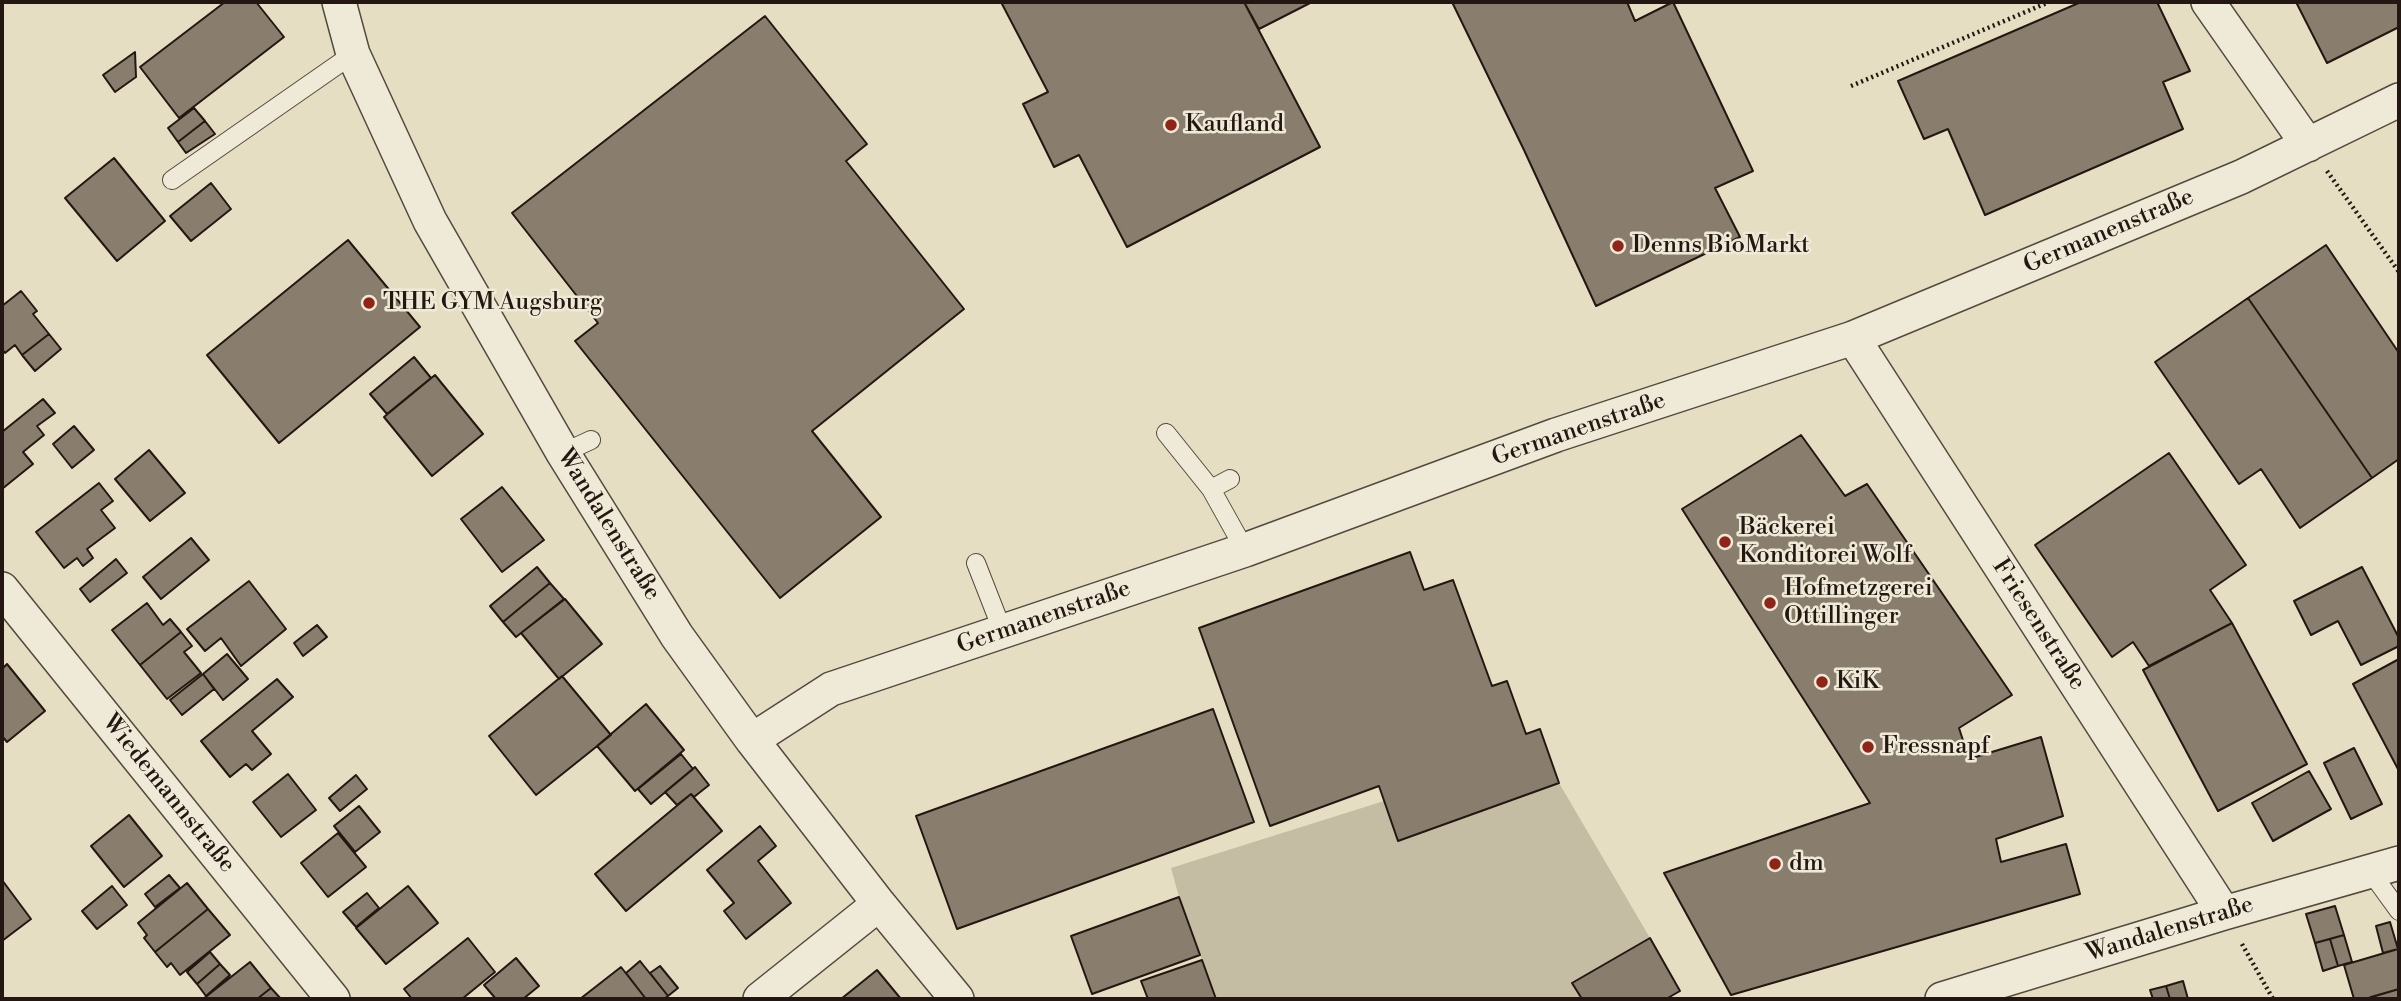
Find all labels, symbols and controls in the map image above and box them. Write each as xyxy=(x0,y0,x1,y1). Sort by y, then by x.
place label: Kaufland xyxy=(1185,111,1284,139)
marker: Kaufland xyxy=(1163,117,1179,133)
street label: Germanenstraße xyxy=(2020,183,2198,281)
place label: Denns BioMarkt xyxy=(1632,232,1810,260)
marker: Denns BioMarkt xyxy=(1610,238,1626,254)
place label: THE GYM Augsburg xyxy=(383,289,602,317)
marker: THE GYM Augsburg xyxy=(361,295,377,311)
street label: Germanenstraße xyxy=(1488,387,1670,473)
street label: Wandalenstraße xyxy=(550,444,666,606)
place label: Bäckerei Konditorei Wolf xyxy=(1739,514,1912,570)
marker: Bäckerei Konditorei Wolf xyxy=(1717,534,1733,550)
street label: Friesenstraße xyxy=(1985,554,2091,696)
street label: Germanenstraße xyxy=(953,575,1135,661)
place label: Hofmetzgerei Ottillinger xyxy=(1784,575,1933,631)
marker: Hofmetzgerei Ottillinger xyxy=(1762,595,1778,611)
place label: KiK xyxy=(1836,668,1879,696)
marker: KiK xyxy=(1814,674,1830,690)
street label: Wiedemannstraße xyxy=(95,709,241,879)
place label: Fressnapf xyxy=(1882,733,1990,761)
marker: Fressnapf xyxy=(1860,739,1876,755)
place label: dm xyxy=(1789,850,1824,878)
marker: dm xyxy=(1767,856,1783,872)
street label: Wandalenstraße xyxy=(2083,891,2257,969)

